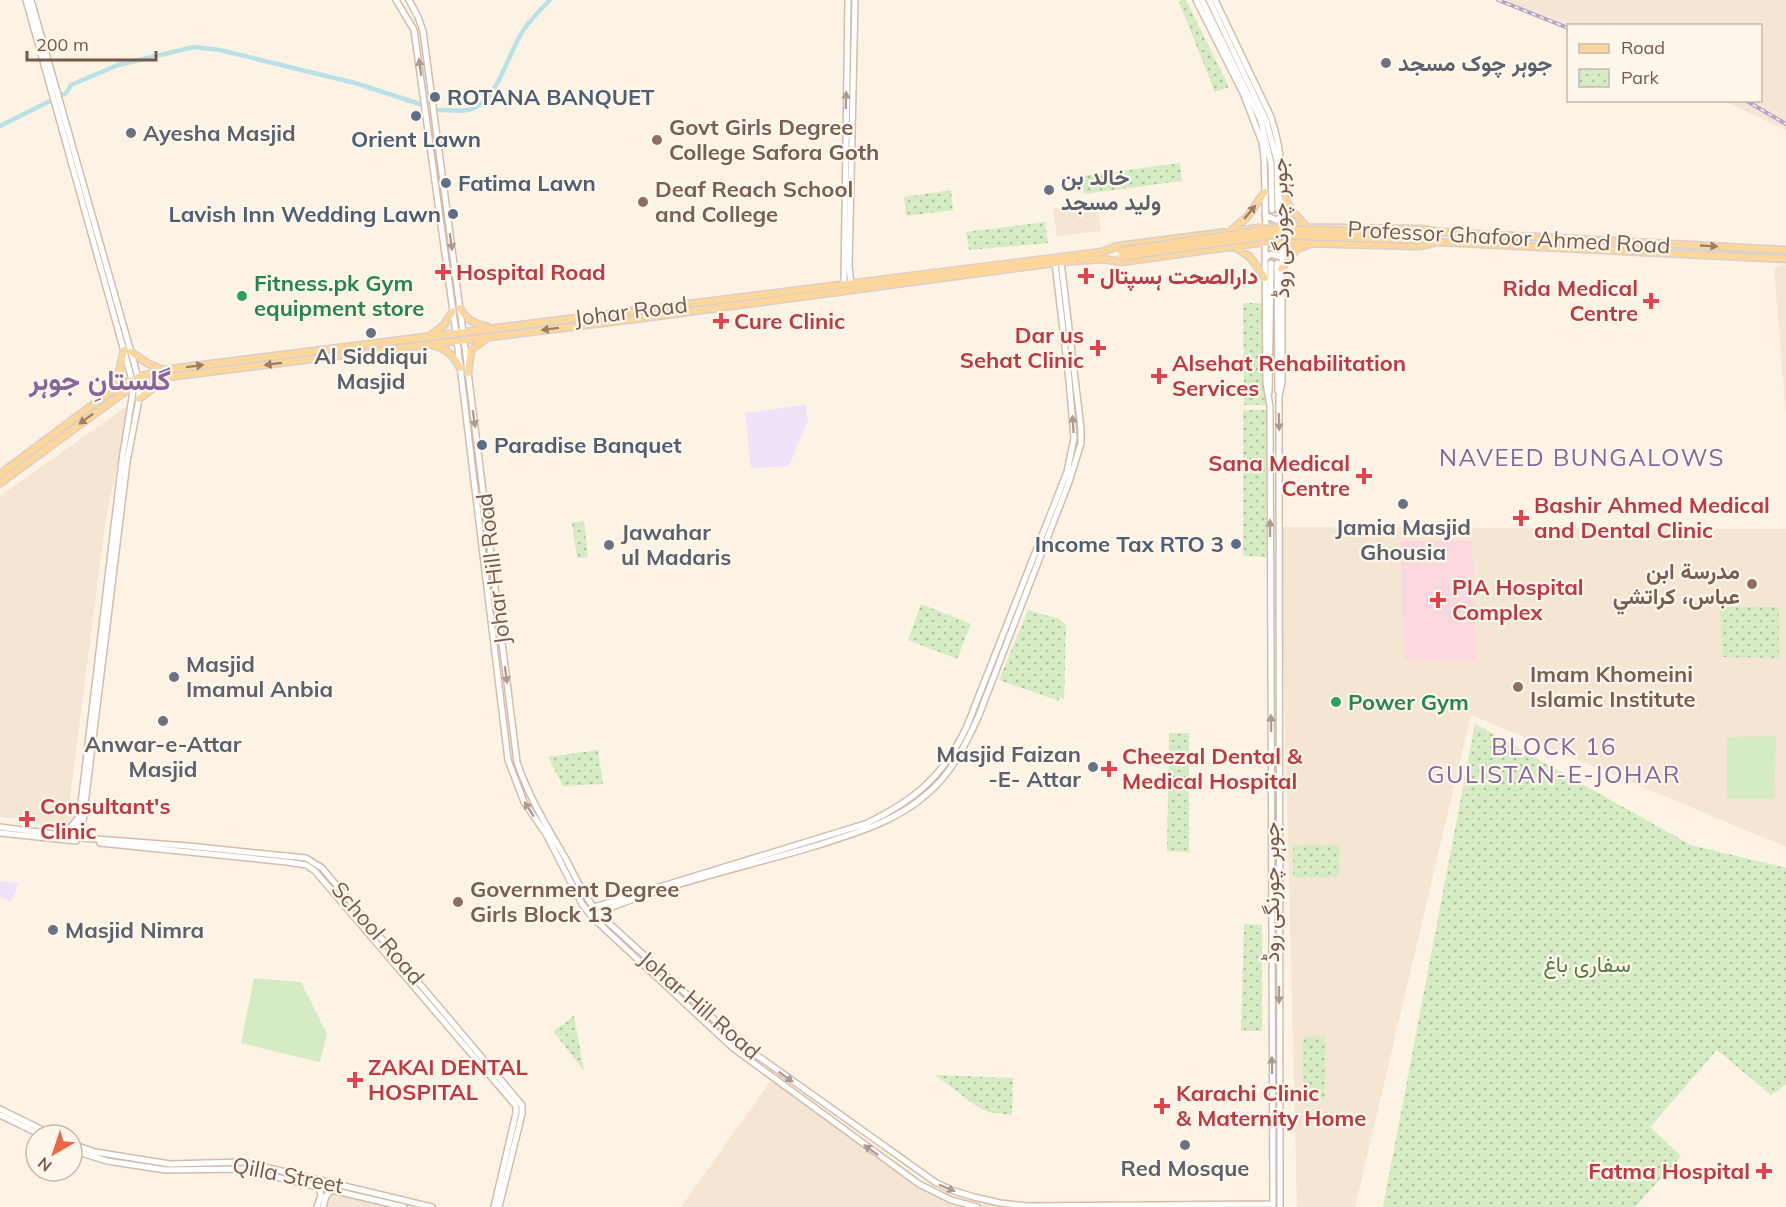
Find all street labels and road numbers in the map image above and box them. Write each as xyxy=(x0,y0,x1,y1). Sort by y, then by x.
street label: جوہر چورنگی روڈ xyxy=(1265,157,1296,299)
street label: Professor Ghafoor Ahmed Road xyxy=(1347,215,1671,259)
street label: Johar Road xyxy=(573,290,689,332)
street label: Johar Hill Road xyxy=(470,492,516,646)
street label: جوہر چورنگی روڈ xyxy=(1257,822,1286,962)
street label: School Road xyxy=(326,876,430,990)
street label: Johar Hill Road xyxy=(634,945,766,1065)
street label: Qilla Street xyxy=(230,1151,346,1200)

